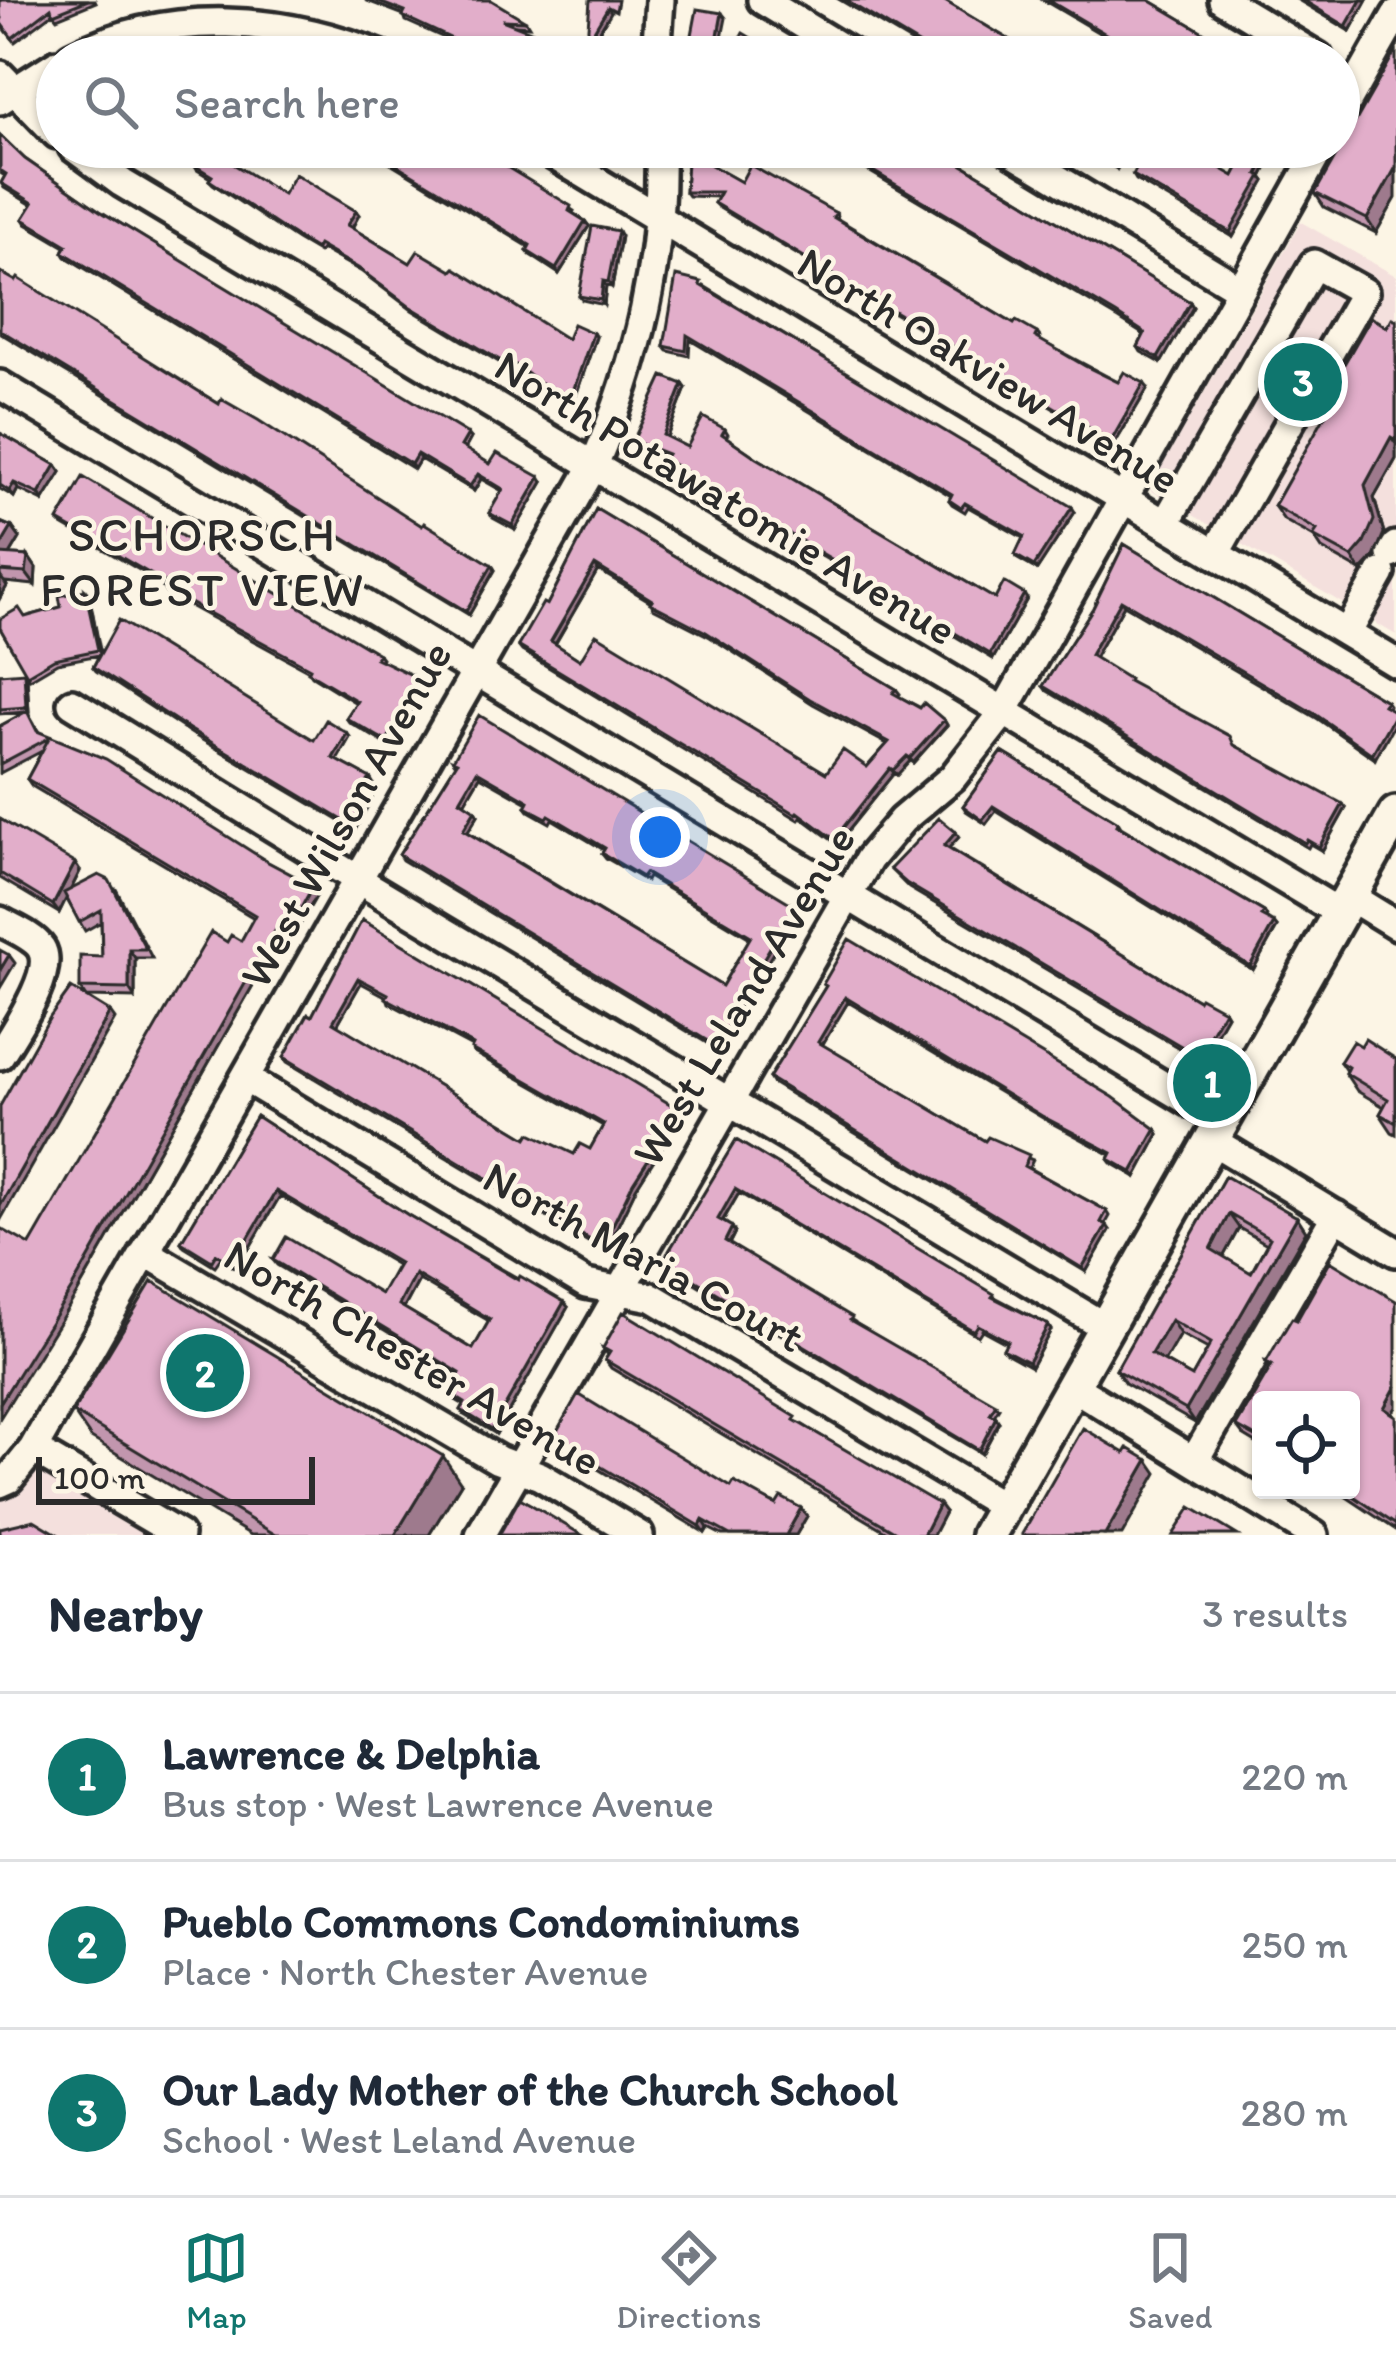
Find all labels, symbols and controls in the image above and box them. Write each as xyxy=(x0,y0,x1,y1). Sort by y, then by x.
search box xyxy=(36,36,1360,168)
icon: search xyxy=(78,69,144,135)
text: Search here xyxy=(174,75,400,129)
street label: North Oakview Avenue xyxy=(788,235,1190,505)
pin: 3 xyxy=(1264,337,1342,427)
street label: North Potawatomie Avenue xyxy=(485,338,967,656)
district label: SCHORSCH FOREST VIEW xyxy=(40,505,366,618)
street label: West Wilson Avenue xyxy=(227,631,463,997)
your location xyxy=(630,807,690,867)
street label: West Leland Avenue xyxy=(620,815,866,1175)
pin: 1 xyxy=(1173,1038,1251,1128)
street label: North Maria Court xyxy=(475,1149,813,1363)
street label: North Chester Avenue xyxy=(215,1227,611,1487)
pin: 2 xyxy=(166,1328,244,1418)
map controls xyxy=(1252,1391,1360,1499)
button: locate xyxy=(1252,1391,1360,1499)
scale bar xyxy=(36,1451,315,1504)
text: 100 m xyxy=(54,1458,145,1497)
text: Nearby xyxy=(48,1583,203,1644)
text: 3 results xyxy=(1202,1590,1348,1637)
text: Lawrence & Delphia xyxy=(162,1726,540,1780)
text: 1 xyxy=(78,1753,96,1800)
text: 220 m xyxy=(1241,1753,1348,1800)
text: Bus stop · West Lawrence Avenue xyxy=(162,1780,714,1827)
text: Pueblo Commons Condominiums xyxy=(162,1894,800,1948)
text: 2 xyxy=(77,1921,97,1968)
text: 250 m xyxy=(1241,1921,1348,1968)
text: Place · North Chester Avenue xyxy=(162,1948,648,1995)
text: Our Lady Mother of the Church School xyxy=(162,2062,898,2116)
text: 3 xyxy=(76,2089,98,2136)
text: 280 m xyxy=(1241,2089,1348,2136)
text: School · West Leland Avenue xyxy=(162,2116,636,2163)
tab: Map xyxy=(183,2225,249,2336)
tab: Directions xyxy=(616,2225,761,2336)
tab: Saved xyxy=(1128,2225,1213,2336)

